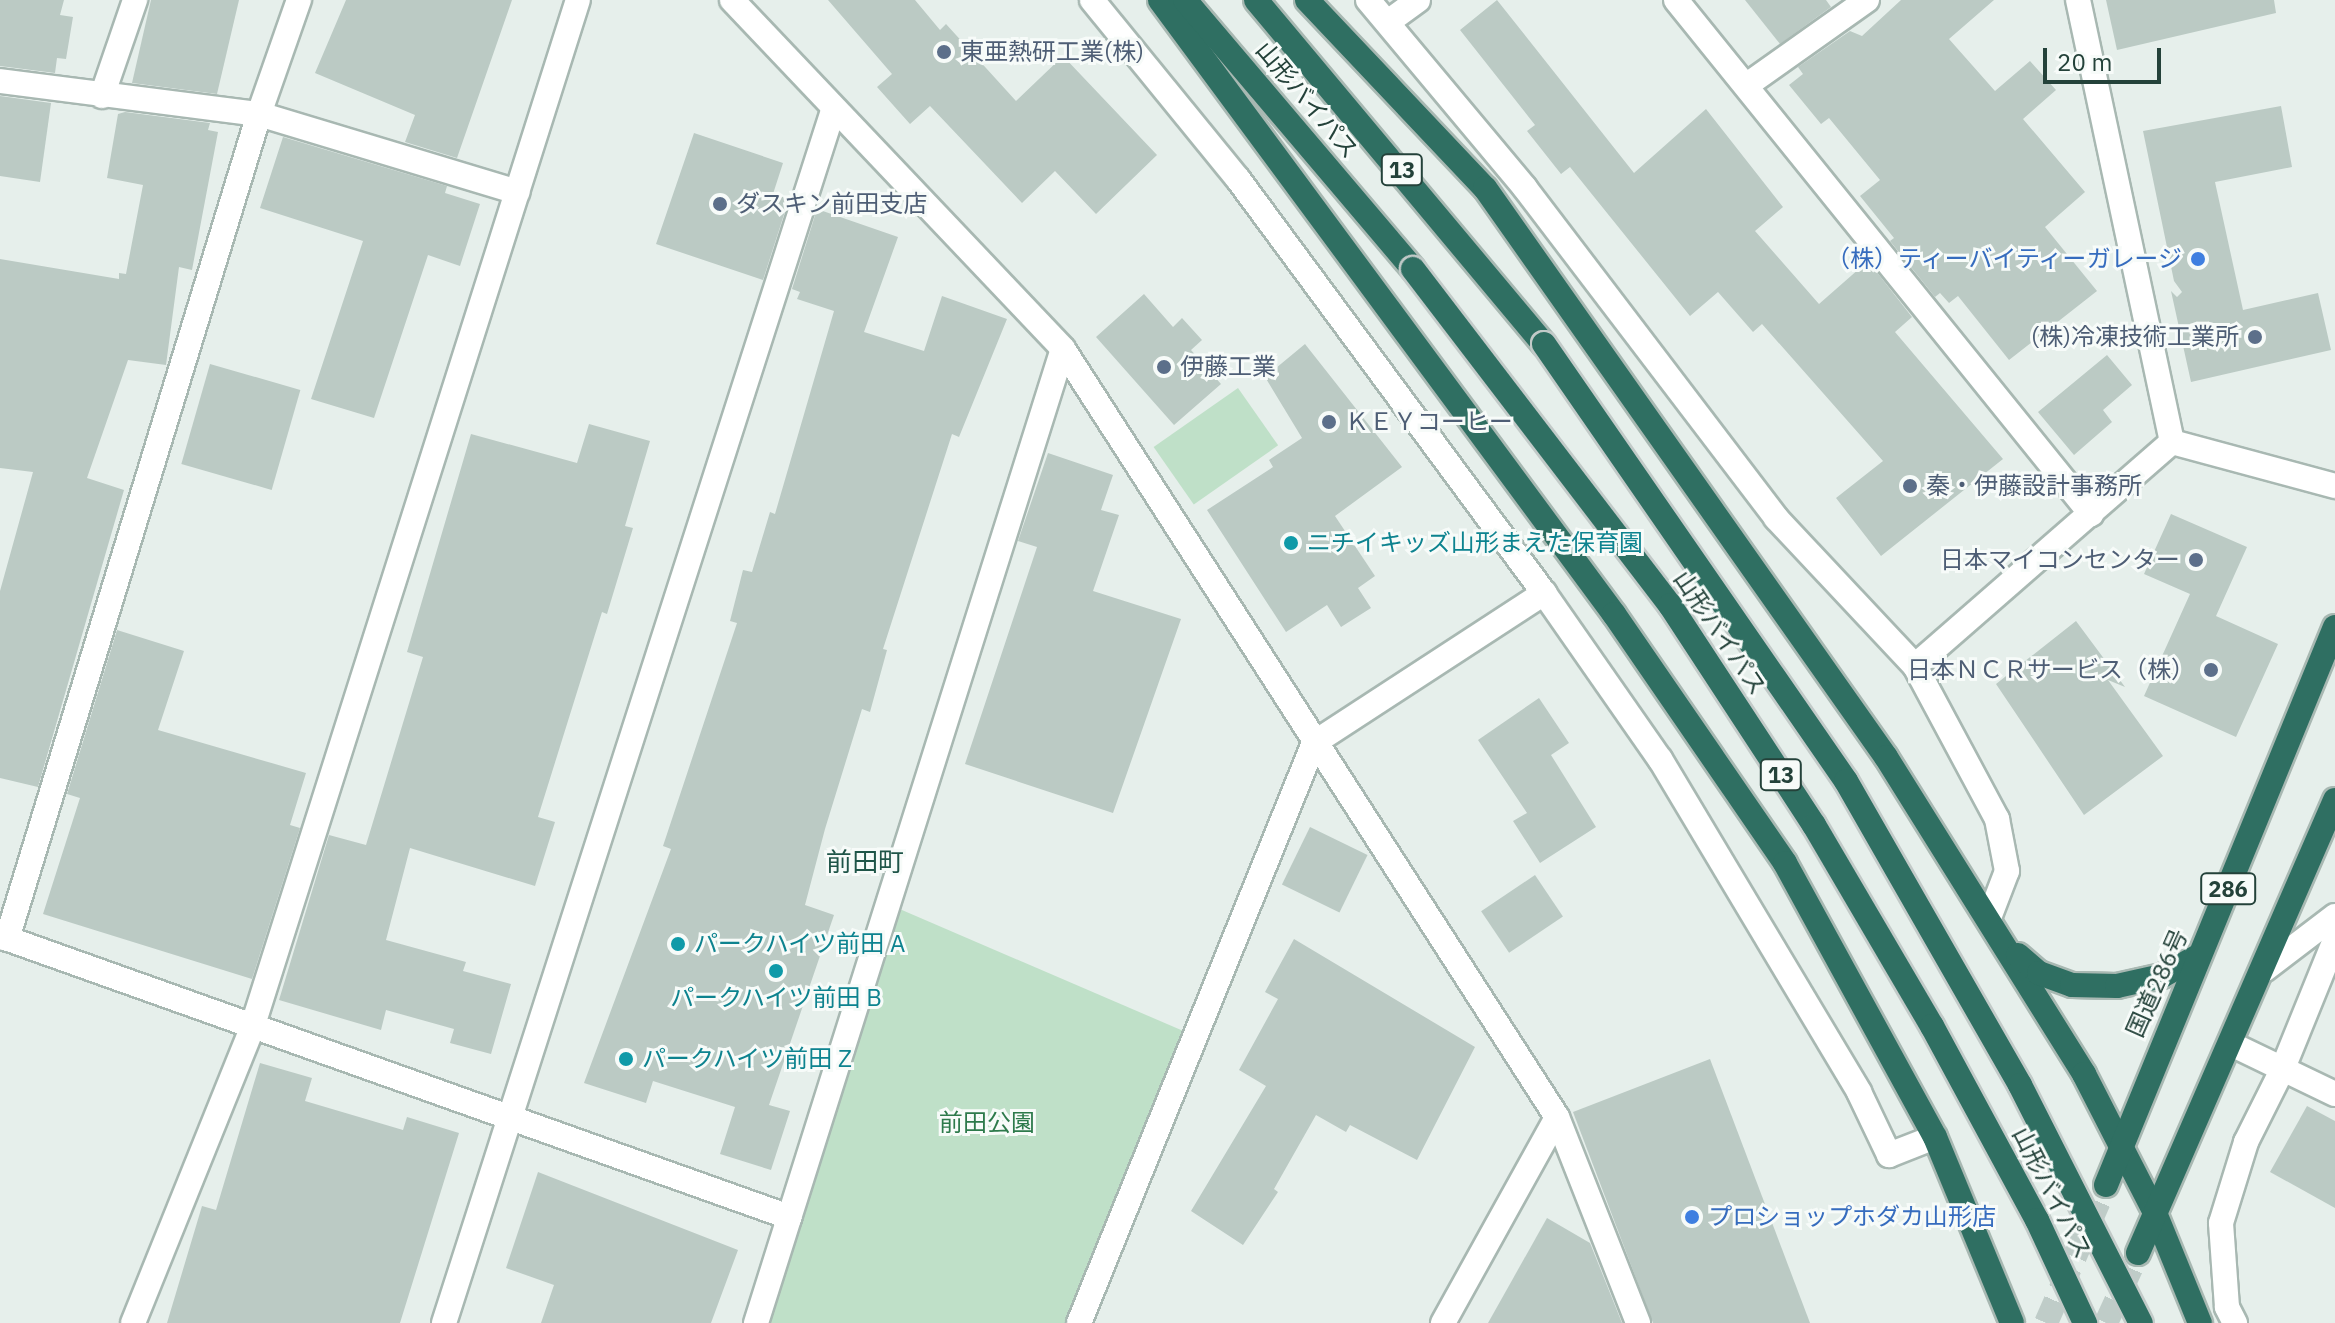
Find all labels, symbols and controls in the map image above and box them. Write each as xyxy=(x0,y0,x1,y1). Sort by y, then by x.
scale bar xyxy=(2047,32,2165,82)
street label: 山形バイパス xyxy=(1250,36,1364,164)
place label: 東亜熱研工業(株) xyxy=(960,38,1144,66)
marker: 東亜熱研工業(株) xyxy=(935,43,953,61)
text: 20 m xyxy=(2057,46,2112,78)
road number: 13 xyxy=(1380,152,1424,188)
place label: ダスキン前田支店 xyxy=(736,190,928,218)
marker: ダスキン前田支店 xyxy=(711,195,729,213)
place label: （株）ティーバイティーガレージ xyxy=(1822,245,2182,273)
marker: （株）ティーバイティーガレージ xyxy=(2189,250,2207,268)
place label: (株)冷凍技術工業所 xyxy=(2031,323,2239,351)
marker: (株)冷凍技術工業所 xyxy=(2246,328,2264,346)
place label: 伊藤工業 xyxy=(1180,353,1276,381)
marker: 伊藤工業 xyxy=(1155,358,1173,376)
place label: ＫＥＹコーヒー xyxy=(1345,408,1513,436)
marker: ＫＥＹコーヒー xyxy=(1320,413,1338,431)
place label: 秦・伊藤設計事務所 xyxy=(1926,472,2142,500)
marker: 秦・伊藤設計事務所 xyxy=(1901,477,1919,495)
place label: ニチイキッズ山形まえた保育園 xyxy=(1307,529,1643,557)
marker: ニチイキッズ山形まえた保育園 xyxy=(1282,534,1300,552)
place label: 日本マイコンセンター xyxy=(1940,546,2180,574)
marker: 日本マイコンセンター xyxy=(2187,551,2205,569)
street label: 山形バイパス xyxy=(1668,565,1772,701)
place label: 日本ＮＣＲサービス（株） xyxy=(1907,656,2195,684)
marker: 日本ＮＣＲサービス（株） xyxy=(2202,661,2220,679)
road number: 13 xyxy=(1759,757,1803,793)
district label: 前田町 xyxy=(826,846,904,878)
road number: 286 xyxy=(2200,871,2256,907)
street label: 国道286号 xyxy=(2120,925,2194,1041)
place label: パークハイツ前田 A xyxy=(694,930,907,958)
marker: パークハイツ前田 A xyxy=(669,935,687,953)
marker: パークハイツ前田 B xyxy=(767,962,785,980)
place label: パークハイツ前田 B xyxy=(669,984,883,1012)
place label: パークハイツ前田 Z xyxy=(642,1045,854,1073)
marker: パークハイツ前田 Z xyxy=(617,1050,635,1068)
park label: 前田公園 xyxy=(939,1109,1035,1137)
street label: 山形バイパス xyxy=(2006,1122,2098,1264)
place label: プロショップホダカ山形店 xyxy=(1708,1203,1996,1231)
marker: プロショップホダカ山形店 xyxy=(1683,1208,1701,1226)

